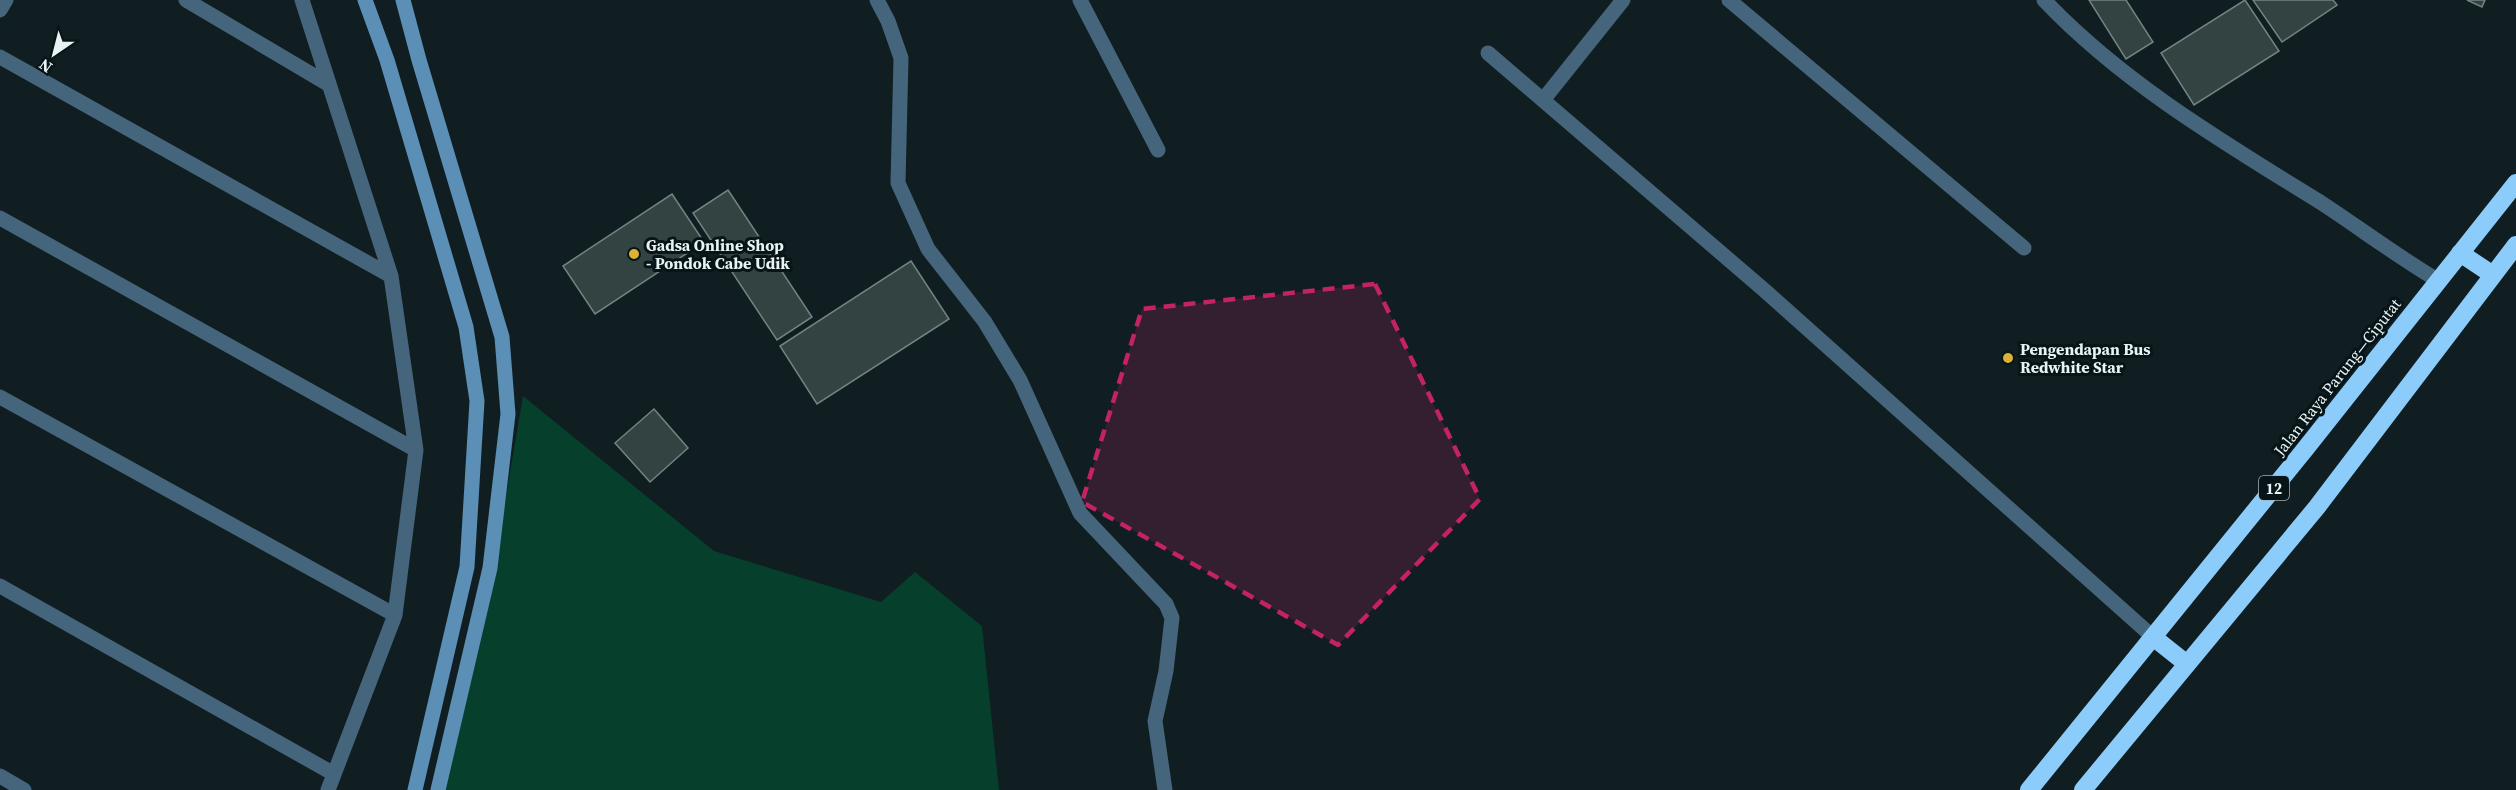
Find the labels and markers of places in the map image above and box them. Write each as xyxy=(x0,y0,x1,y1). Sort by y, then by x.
place label: Gadsa Online Shop - Pondok Cabe Udik xyxy=(646,234,790,274)
marker: Gadsa Online Shop - Pondok Cabe Udik xyxy=(627,247,641,261)
place label: Pengendapan Bus Redwhite Star xyxy=(2020,338,2150,378)
marker: Pengendapan Bus Redwhite Star xyxy=(2001,351,2015,365)

